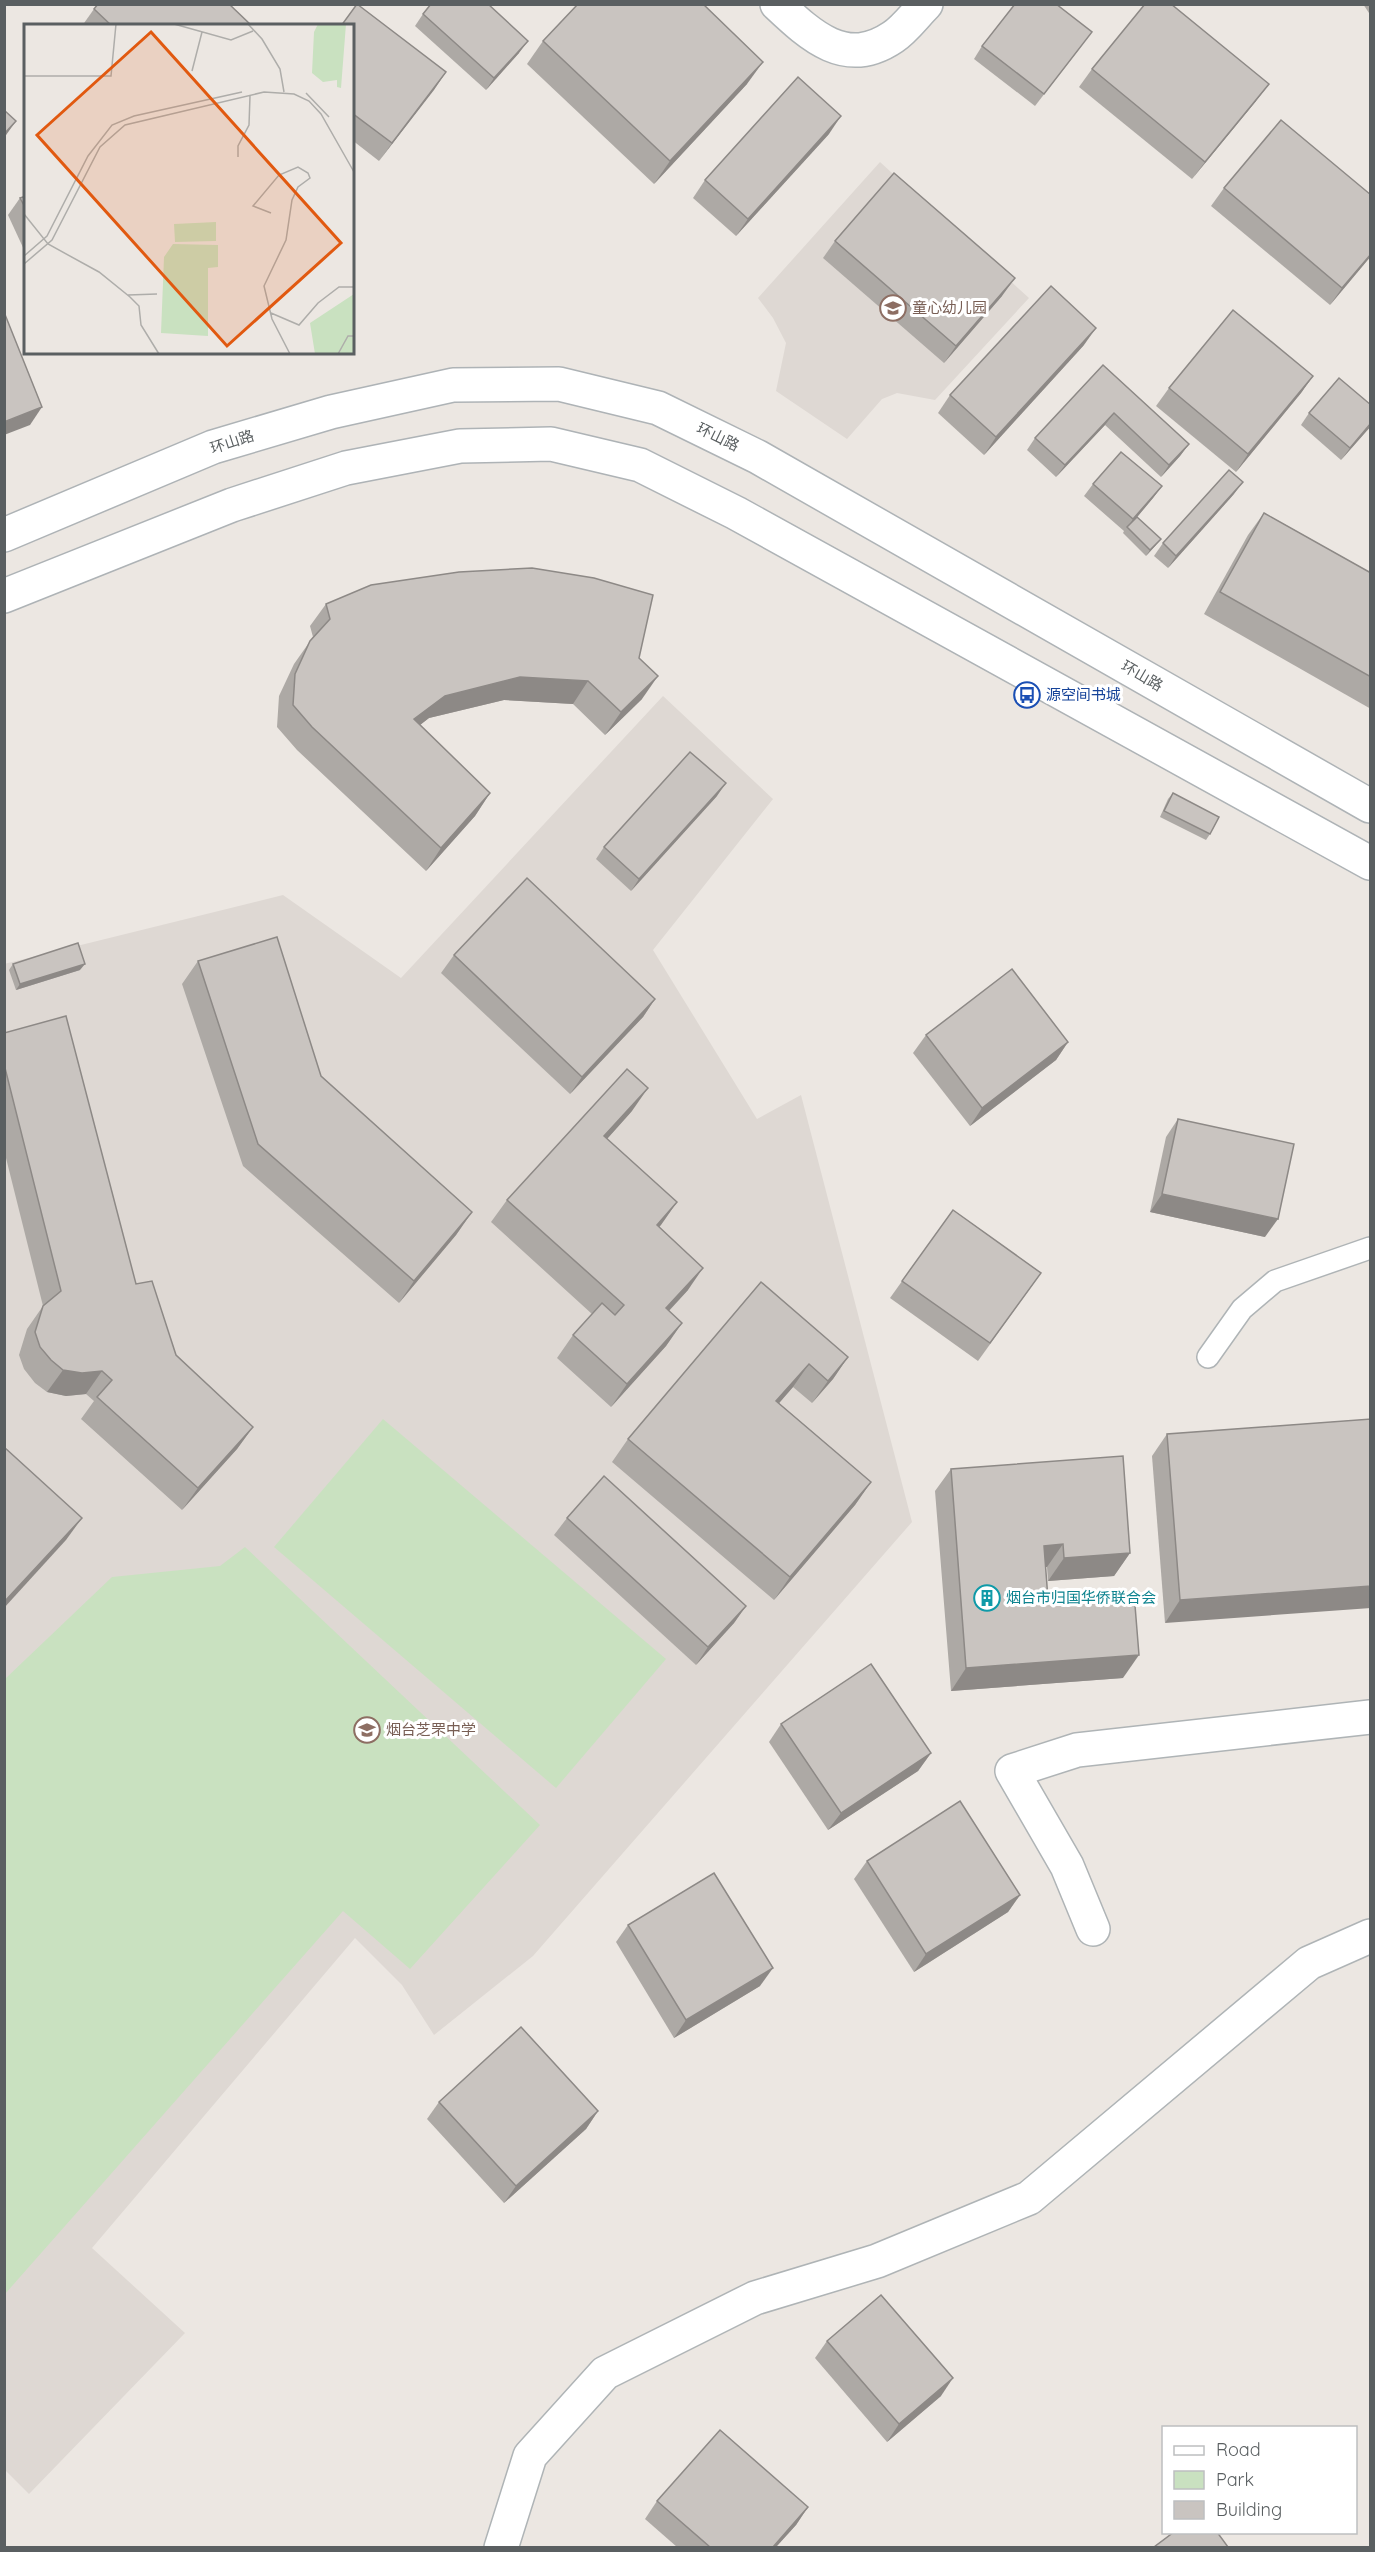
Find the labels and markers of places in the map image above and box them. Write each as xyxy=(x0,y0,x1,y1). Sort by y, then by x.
school or university icon: 童心幼儿园 xyxy=(878,293,908,323)
place label: 童心幼儿园 xyxy=(912,298,987,317)
bus stop icon: 源空间书城 xyxy=(1012,680,1042,710)
place label: 源空间书城 xyxy=(1046,685,1121,704)
building icon: 烟台市归国华侨联合会 xyxy=(972,1583,1002,1613)
place label: 烟台市归国华侨联合会 xyxy=(1006,1588,1156,1607)
school or university icon: 烟台芝罘中学 xyxy=(352,1715,382,1745)
place label: 烟台芝罘中学 xyxy=(386,1720,476,1739)

